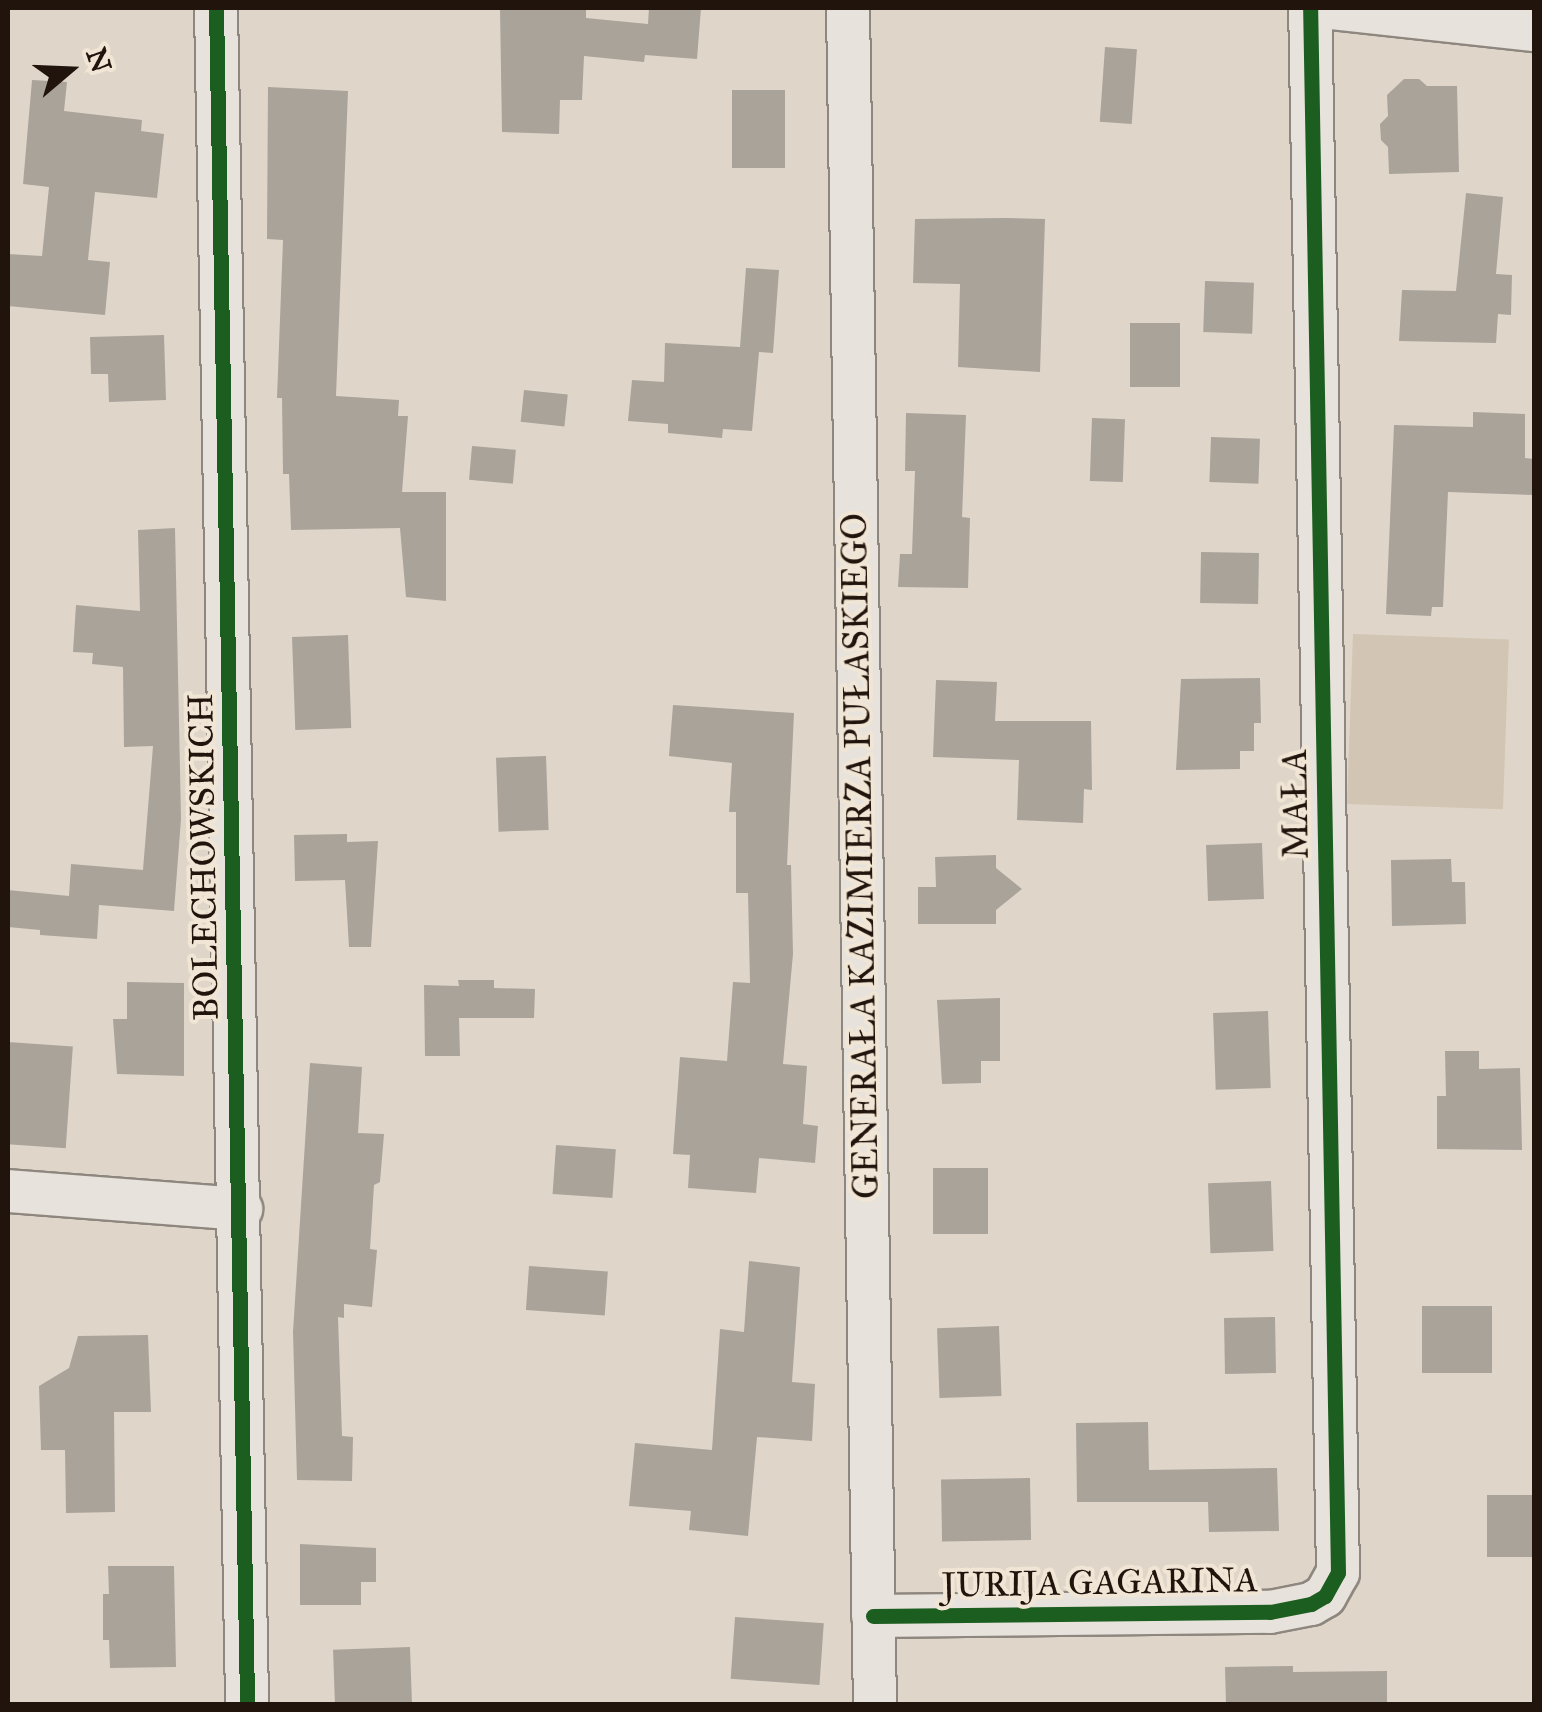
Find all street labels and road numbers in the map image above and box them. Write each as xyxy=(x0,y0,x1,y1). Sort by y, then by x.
street label: GENERAŁA KAZIMIERZA PUŁASKIEGO xyxy=(834,513,888,1199)
street label: BOLECHOWSKICH xyxy=(180,693,228,1021)
street label: MAŁA xyxy=(1274,749,1318,859)
street label: JURIJA GAGARINA xyxy=(941,1559,1259,1607)

